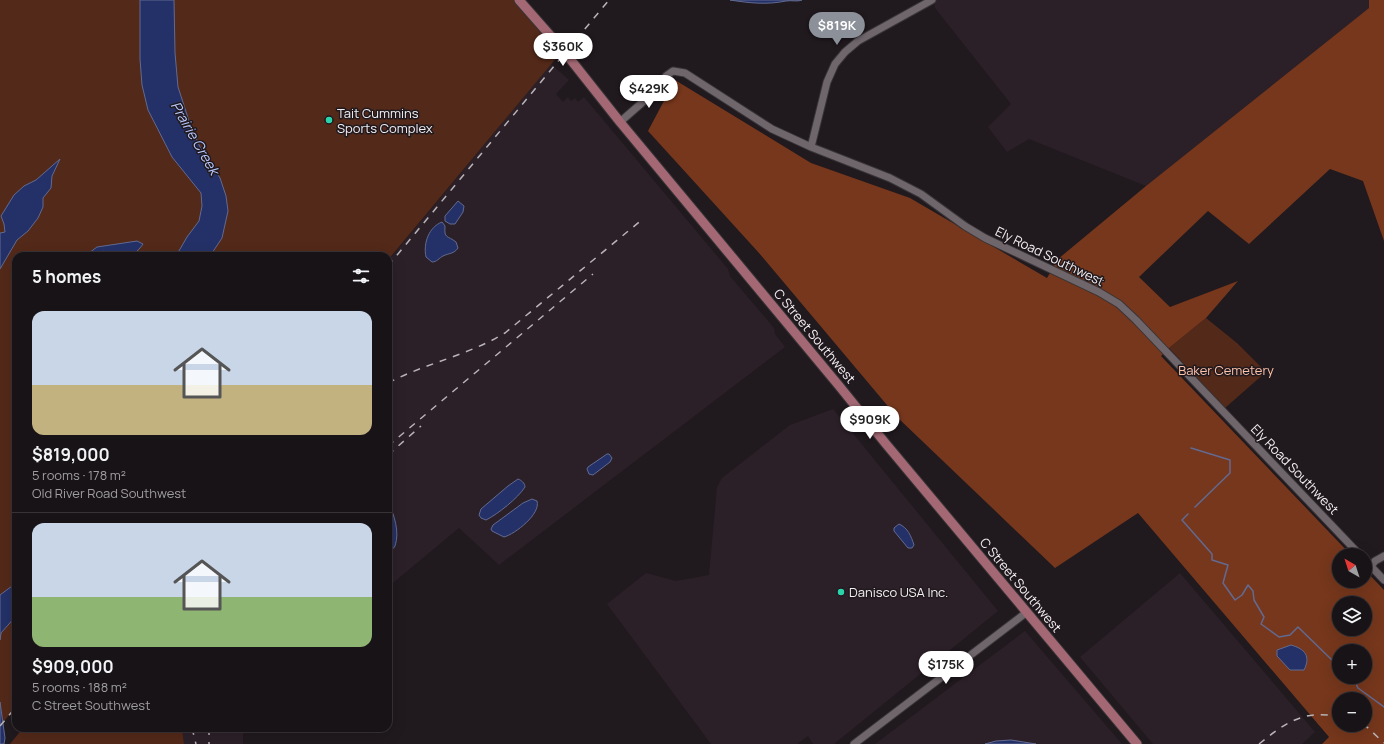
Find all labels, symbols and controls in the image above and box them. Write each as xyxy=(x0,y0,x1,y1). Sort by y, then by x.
pin: $819K xyxy=(809,12,865,46)
text: $819K xyxy=(818,16,856,34)
pin: $360K xyxy=(535,33,591,67)
text: $360K xyxy=(543,37,583,55)
pin: $429K xyxy=(621,75,677,109)
text: $429K xyxy=(629,79,669,97)
water label: Prairie Creek xyxy=(167,98,225,180)
place label: Tait Cummins Sports Complex xyxy=(337,104,433,137)
marker: Tait Cummins Sports Complex xyxy=(324,115,334,125)
street label: Ely Road Southwest xyxy=(993,222,1107,290)
text: 5 homes xyxy=(32,265,101,288)
icon: filters xyxy=(350,265,372,287)
street label: C Street Southwest xyxy=(770,285,860,387)
icon: home xyxy=(166,337,238,409)
park label: Baker Cemetery xyxy=(1178,361,1274,379)
pin: $909K xyxy=(842,406,898,440)
text: $909K xyxy=(849,410,891,428)
street label: Ely Road Southwest xyxy=(1247,420,1343,518)
text: $819,000 xyxy=(32,443,110,466)
text: 5 rooms · 178 m² xyxy=(32,466,126,484)
text: Old River Road Southwest xyxy=(32,484,186,502)
street label: C Street Southwest xyxy=(976,534,1066,636)
north arrow xyxy=(1332,548,1372,588)
map controls xyxy=(1332,548,1372,732)
icon: home xyxy=(166,549,238,621)
place label: Danisco USA Inc. xyxy=(849,583,948,601)
marker: Danisco USA Inc. xyxy=(836,587,846,597)
button: layers xyxy=(1332,596,1372,636)
button: + xyxy=(1332,644,1372,684)
pin: $175K xyxy=(918,651,974,685)
text: $909,000 xyxy=(32,655,114,678)
text: $175K xyxy=(928,655,964,673)
text: 5 rooms · 188 m² xyxy=(32,678,127,696)
button: − xyxy=(1332,692,1372,732)
text: C Street Southwest xyxy=(32,696,150,714)

